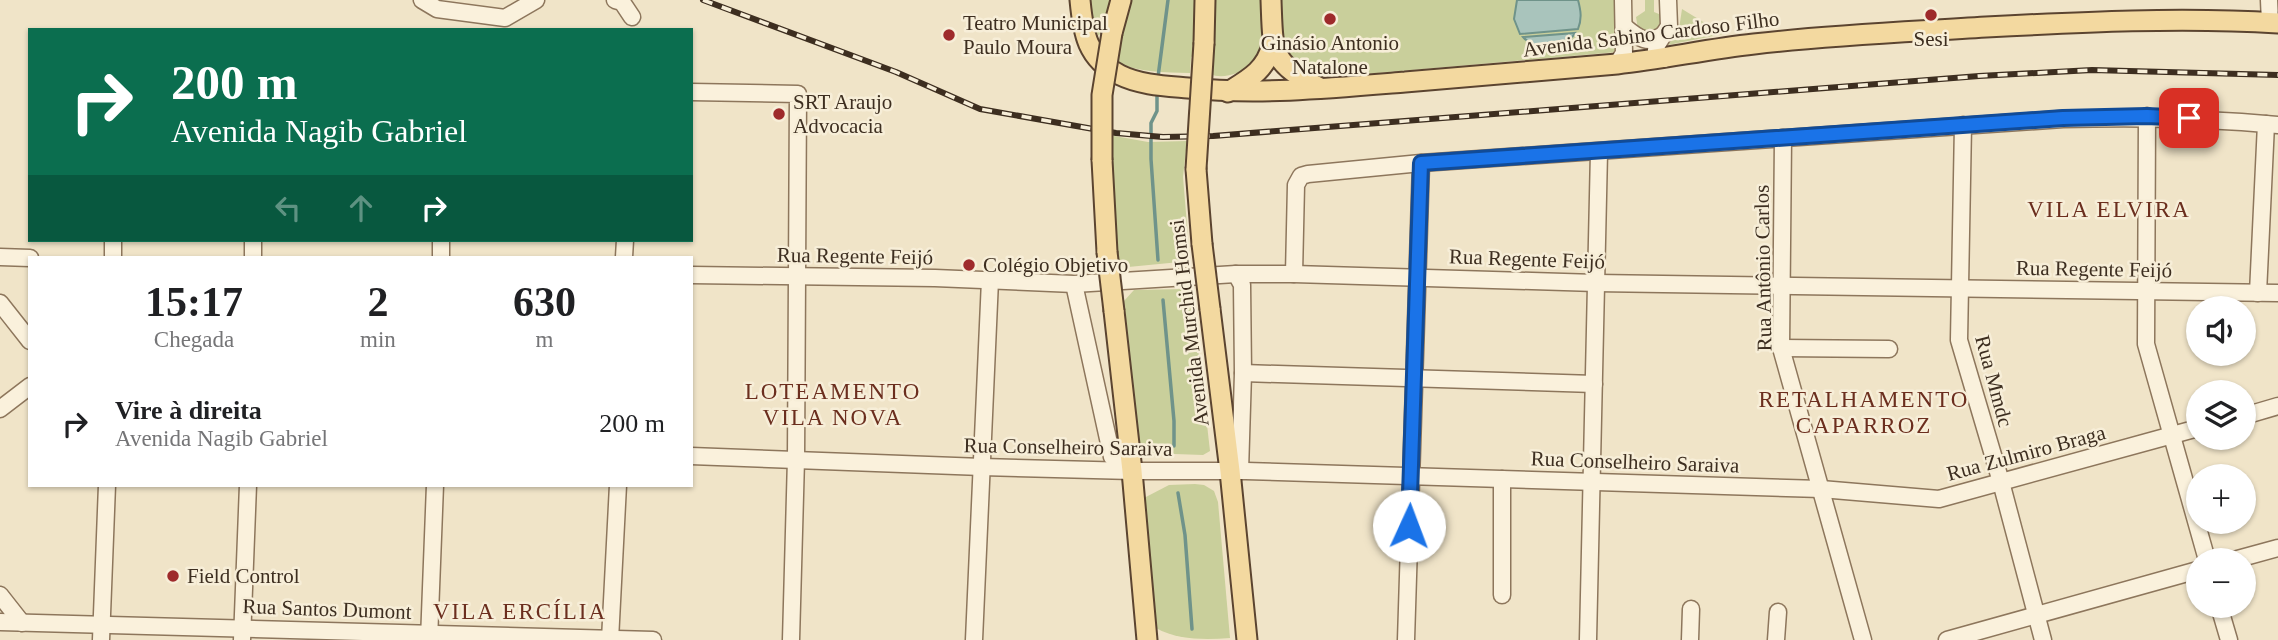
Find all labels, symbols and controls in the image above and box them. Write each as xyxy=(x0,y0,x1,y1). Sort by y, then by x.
street label: Avenida Sabino Cardoso Filho xyxy=(1521,6,1781,62)
marker: Sesi xyxy=(1923,7,1939,23)
place label: Teatro Municipal Paulo Moura xyxy=(963,11,1108,59)
marker: Ginásio Antonio Natalone xyxy=(1322,11,1338,27)
marker: Teatro Municipal Paulo Moura xyxy=(941,27,957,43)
place label: Sesi xyxy=(1913,27,1949,51)
place label: Ginásio Antonio Natalone xyxy=(1261,31,1399,79)
text: 200 m xyxy=(171,55,298,110)
icon: right xyxy=(56,56,147,147)
pin xyxy=(2159,88,2219,148)
place label: SRT Araujo Advocacia xyxy=(793,90,892,138)
icon: arrive xyxy=(2170,99,2208,137)
marker: SRT Araujo Advocacia xyxy=(771,106,787,122)
text: Avenida Nagib Gabriel xyxy=(171,113,467,149)
street label: Rua Antônio Carlos xyxy=(1750,184,1776,352)
icon: left xyxy=(269,189,307,227)
icon: ahead xyxy=(342,189,380,227)
icon: right xyxy=(415,189,453,227)
district label: VILA ELVIRA xyxy=(2027,197,2191,222)
street label: Avenida Murchid Homsi xyxy=(1164,218,1214,428)
street label: Rua Regente Feijó xyxy=(777,243,933,269)
street label: Rua Regente Feijó xyxy=(1448,244,1606,274)
place label: Colégio Objetivo xyxy=(983,253,1128,277)
street label: Rua Regente Feijó xyxy=(2016,256,2172,282)
marker: Colégio Objetivo xyxy=(961,257,977,273)
text: 15:17 xyxy=(145,279,243,325)
text: 2 xyxy=(367,279,388,325)
text: 630 xyxy=(513,279,576,325)
map controls xyxy=(2186,296,2256,618)
button: sound xyxy=(2186,296,2256,366)
text: Chegada xyxy=(154,327,234,352)
text: min xyxy=(360,327,396,352)
text: m xyxy=(535,327,553,352)
street label: Rua Mmdc xyxy=(1970,333,2018,429)
district label: LOTEAMENTO VILA NOVA xyxy=(745,379,921,430)
button: layers xyxy=(2186,380,2256,450)
district label: RETALHAMENTO CAPARROZ xyxy=(1759,387,1969,438)
text: Vire à direita xyxy=(115,396,262,425)
icon: right xyxy=(56,405,94,443)
text: 200 m xyxy=(599,409,665,438)
street label: Rua Zulmiro Braga xyxy=(1944,420,2109,486)
text: Avenida Nagib Gabriel xyxy=(115,426,328,451)
street label: Rua Conselheiro Saraiva xyxy=(963,433,1173,461)
street label: Rua Conselheiro Saraiva xyxy=(1530,446,1740,478)
button: + xyxy=(2186,464,2256,534)
position arrow xyxy=(1372,489,1446,563)
button: − xyxy=(2186,548,2256,618)
place label: Field Control xyxy=(187,564,300,588)
marker: Field Control xyxy=(165,568,181,584)
street label: Rua Santos Dumont xyxy=(242,594,412,624)
district label: VILA ERCÍLIA xyxy=(433,599,607,624)

